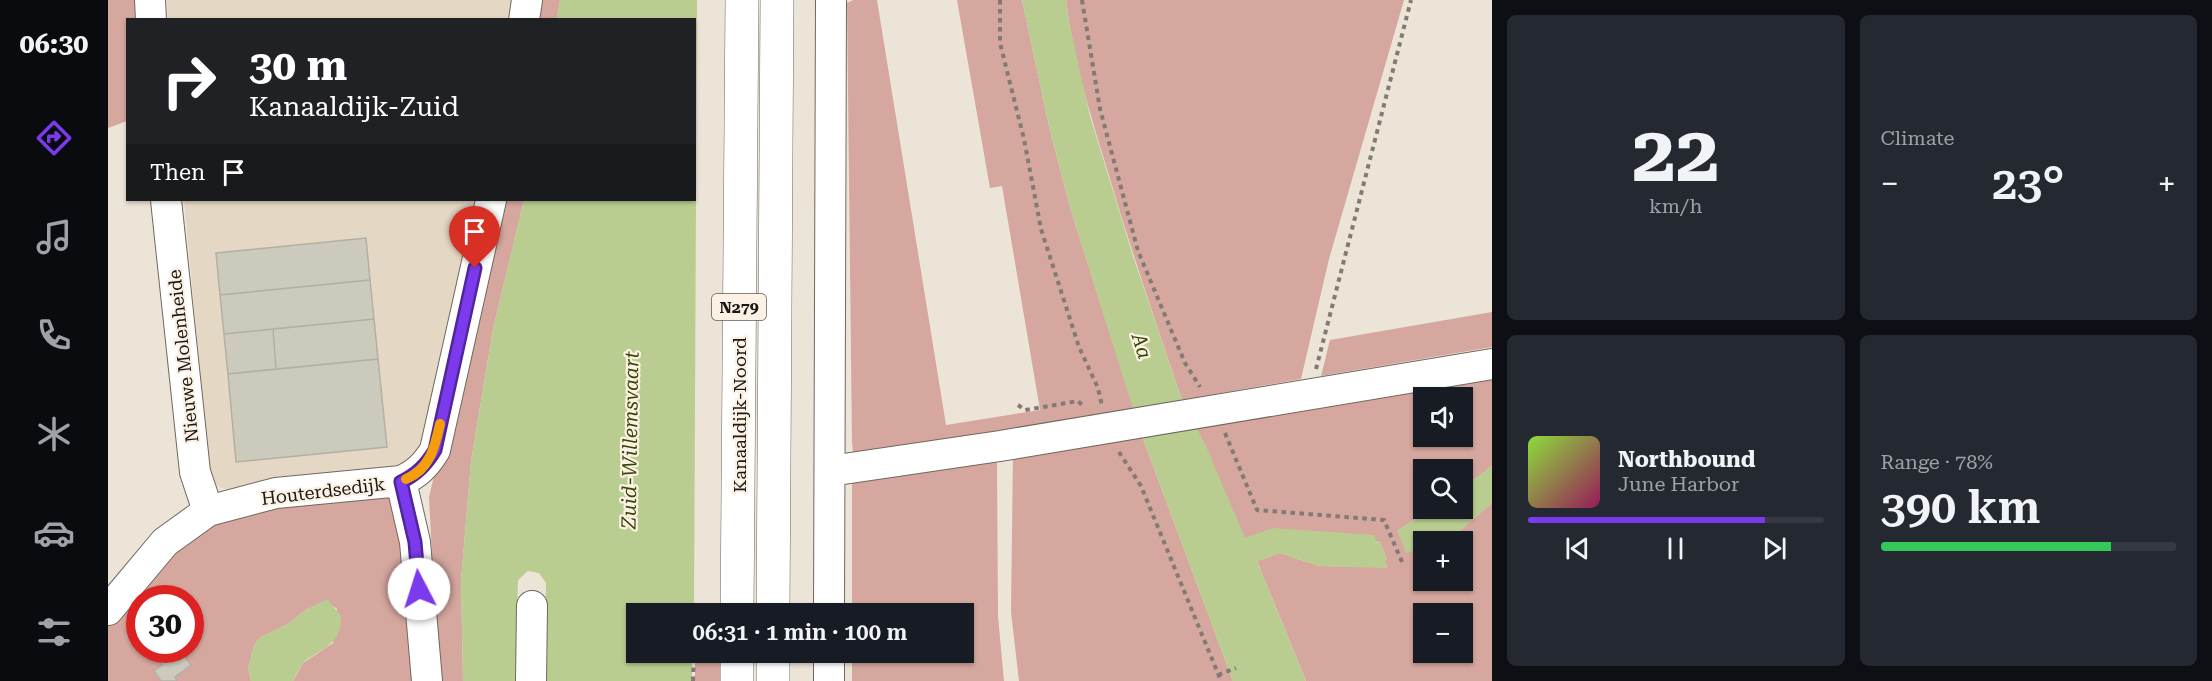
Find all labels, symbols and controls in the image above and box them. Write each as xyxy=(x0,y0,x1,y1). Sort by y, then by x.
text: 06:30 xyxy=(20,28,88,60)
text: 30 m xyxy=(249,41,347,90)
icon: right xyxy=(150,42,228,120)
text: Kanaaldijk-Zuid xyxy=(249,91,459,123)
text: 22 xyxy=(1632,109,1719,200)
icon: directions xyxy=(33,117,75,159)
text: Climate xyxy=(1881,126,1955,150)
icon: arrive xyxy=(217,156,250,189)
text: 23° xyxy=(1992,157,2065,210)
text: Then xyxy=(150,160,205,185)
text: − xyxy=(1881,164,1899,203)
text: + xyxy=(2158,164,2176,203)
text: km/h xyxy=(1649,194,1703,218)
pin xyxy=(449,206,500,268)
icon: arrive xyxy=(458,215,491,248)
icon: music xyxy=(33,216,75,258)
street label: Nieuwe Molenheide xyxy=(163,268,203,443)
road number: N279 xyxy=(712,294,766,320)
icon: phone xyxy=(33,314,75,356)
water label: Aa xyxy=(1126,329,1157,362)
street label: Kanaaldijk-Noord xyxy=(729,337,750,493)
water label: Zuid-Willemsvaart xyxy=(616,350,644,530)
map controls xyxy=(1413,387,1473,663)
button: sound xyxy=(1413,387,1473,447)
icon: climate xyxy=(33,413,75,455)
text: Northbound xyxy=(1618,447,1756,472)
text: Range · 78% xyxy=(1881,450,1993,474)
button: search xyxy=(1413,459,1473,519)
text: June Harbor xyxy=(1618,472,1739,496)
street label: Houterdsedijk xyxy=(260,473,386,509)
text: 390 km xyxy=(1881,481,2040,534)
icon: car xyxy=(33,512,75,554)
button: + xyxy=(1413,531,1473,591)
icon: previous xyxy=(1561,532,1594,565)
icon: pause xyxy=(1659,532,1692,565)
icon: next xyxy=(1758,532,1791,565)
position arrow xyxy=(387,557,451,621)
speed limit sign: 30 xyxy=(126,585,204,663)
button: − xyxy=(1413,603,1473,663)
icon: filters xyxy=(33,611,75,653)
text: 06:31 · 1 min · 100 m xyxy=(693,620,907,645)

